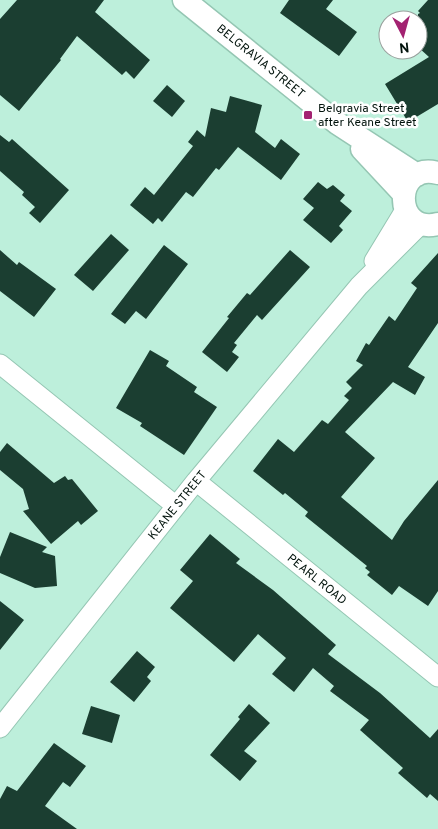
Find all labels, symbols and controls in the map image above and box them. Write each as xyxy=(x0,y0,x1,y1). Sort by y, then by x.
north arrow xyxy=(378,10,428,60)
street label: BELGRAVIA STREET xyxy=(213,21,308,102)
text: N xyxy=(398,37,410,55)
place label: Belgravia Street after Keane Street xyxy=(318,101,417,131)
marker: Belgravia Street after Keane Street xyxy=(302,109,314,121)
street label: KEANE STREET xyxy=(145,468,211,544)
street label: PEARL ROAD xyxy=(283,551,349,609)

